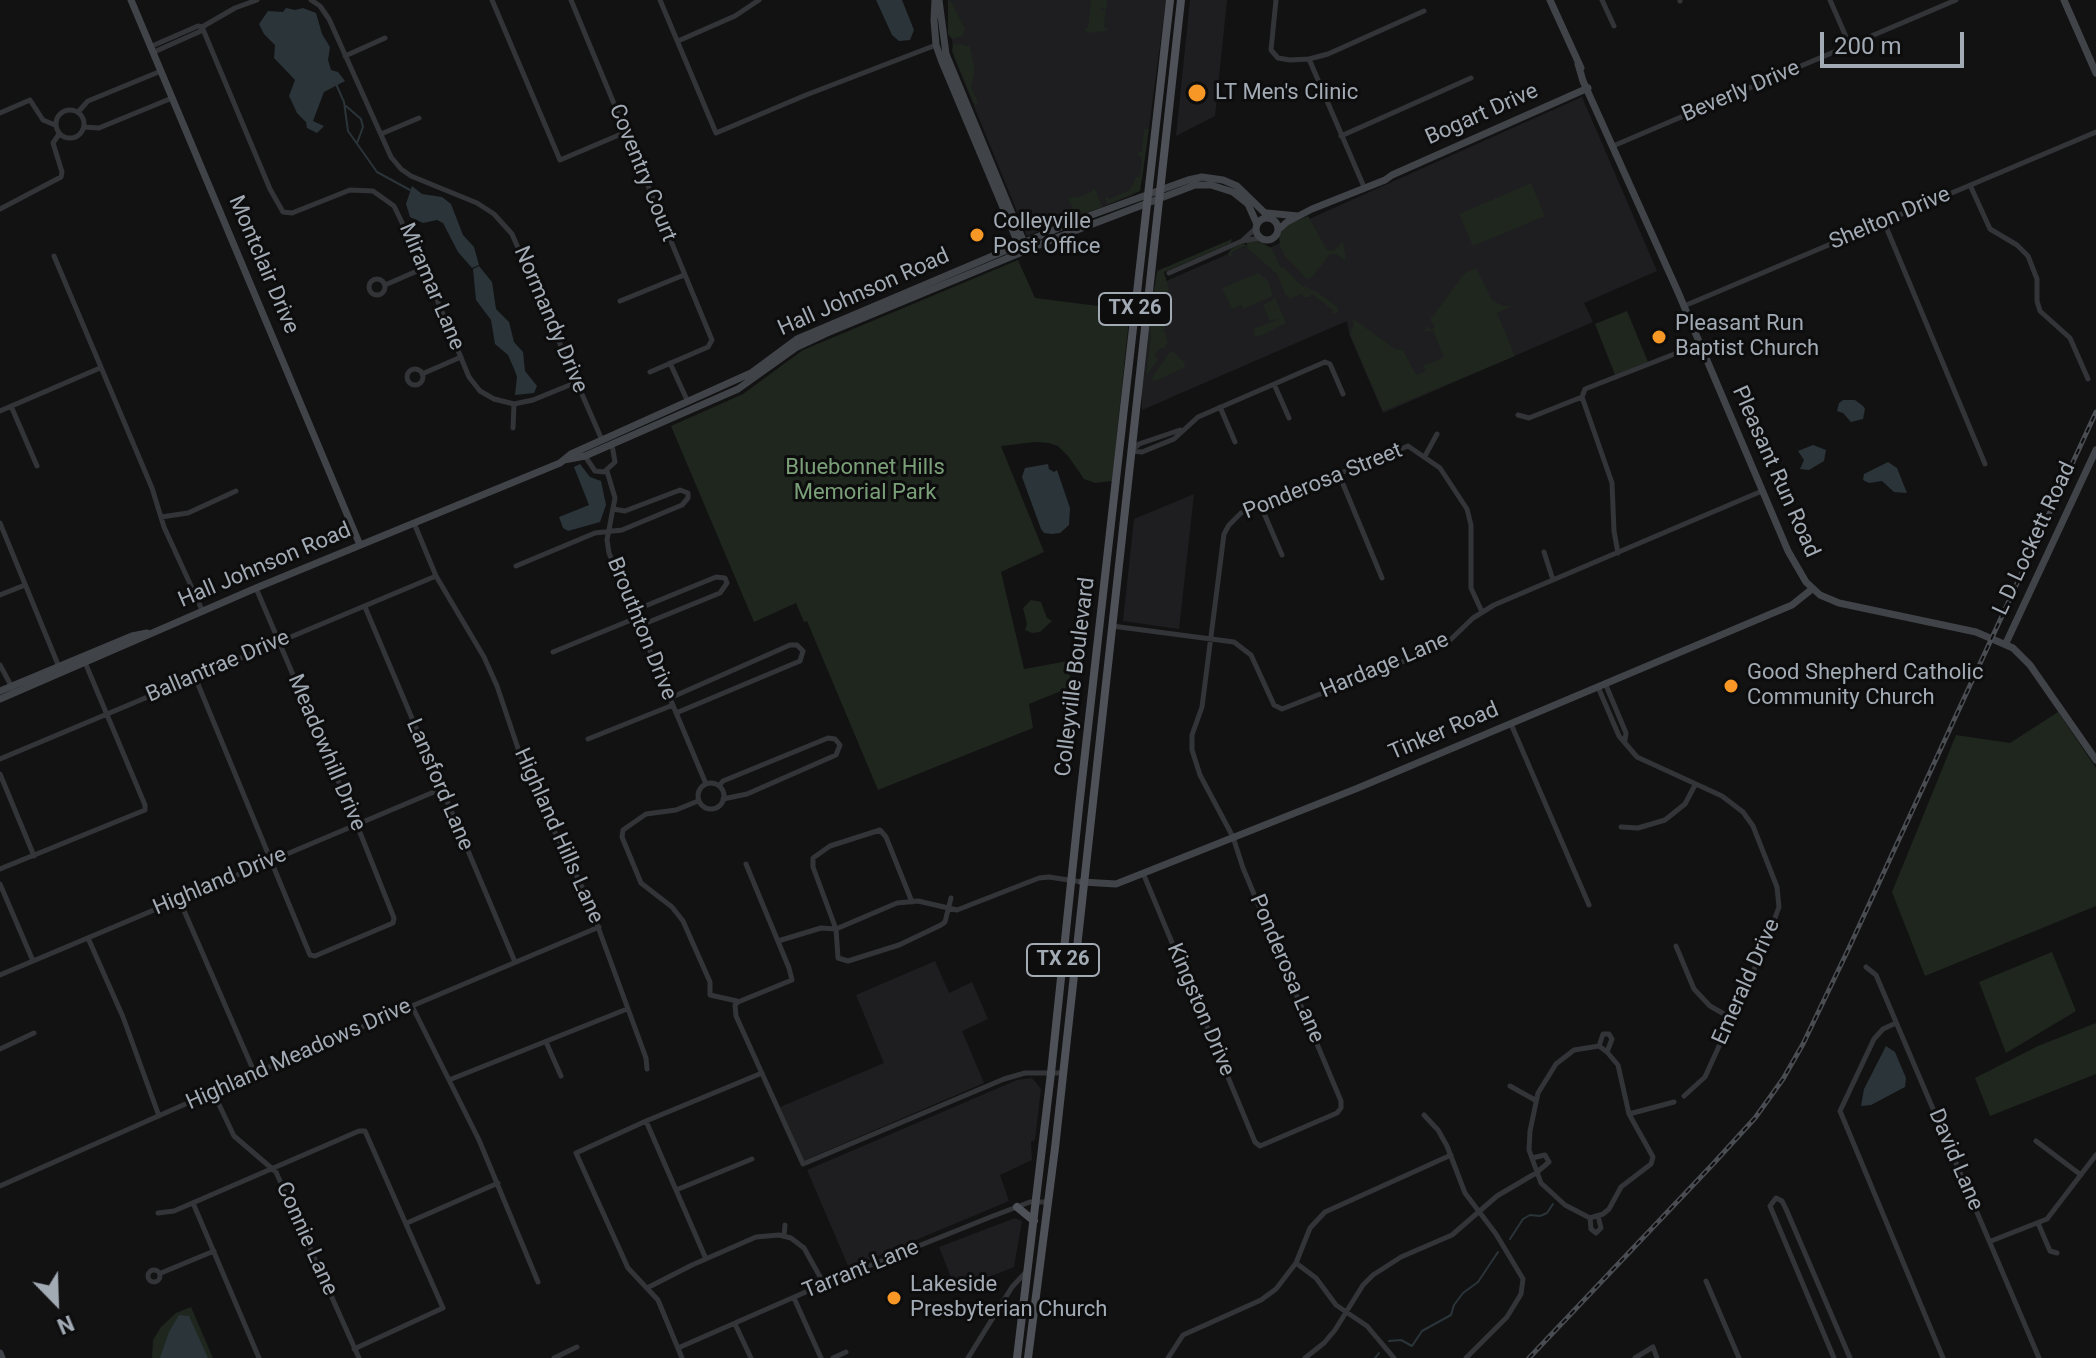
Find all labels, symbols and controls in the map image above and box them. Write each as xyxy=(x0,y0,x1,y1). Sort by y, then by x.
scale bar xyxy=(1824,16,1968,66)
text: 200 m xyxy=(1834,32,1901,60)
street label: Beverly Drive xyxy=(1678,55,1804,129)
street label: Bogart Drive xyxy=(1422,78,1542,152)
place label: LT Men's Clinic xyxy=(1215,80,1358,106)
marker: LT Men's Clinic xyxy=(1186,82,1208,104)
street label: Coventry Court xyxy=(602,100,682,246)
street label: Shelton Drive xyxy=(1826,182,1954,256)
street label: Montclair Drive xyxy=(222,192,304,338)
place label: Colleyville Post Office xyxy=(993,209,1100,260)
street label: Miramar Lane xyxy=(392,220,470,354)
marker: Colleyville Post Office xyxy=(968,226,986,244)
street label: Normandy Drive xyxy=(507,243,593,397)
street label: Hall Johnson Road xyxy=(774,243,954,343)
road number: TX 26 xyxy=(1099,293,1171,325)
place label: Pleasant Run Baptist Church xyxy=(1675,311,1819,362)
marker: Pleasant Run Baptist Church xyxy=(1650,328,1668,346)
street label: Pleasant Run Road xyxy=(1725,382,1825,562)
street label: Ponderosa Street xyxy=(1240,438,1406,526)
park label: Bluebonnet Hills Memorial Park xyxy=(785,455,945,506)
street label: L D Lockett Road xyxy=(1988,458,2082,620)
street label: Hall Johnson Road xyxy=(175,518,355,614)
street label: Brouthton Drive xyxy=(600,554,682,704)
street label: Colleyville Boulevard xyxy=(1051,576,1101,778)
street label: Ballantrae Drive xyxy=(142,625,294,709)
street label: Hardage Lane xyxy=(1317,627,1453,705)
place label: Good Shepherd Catholic Community Church xyxy=(1747,660,1983,712)
street label: Meadowhill Drive xyxy=(281,671,371,835)
marker: Good Shepherd Catholic Community Church xyxy=(1722,677,1740,695)
street label: Tinker Road xyxy=(1385,697,1503,767)
street label: Lansford Lane xyxy=(399,715,479,855)
street label: Highland Hills Lane xyxy=(507,744,609,928)
street label: Highland Drive xyxy=(149,842,291,922)
street label: Ponderosa Lane xyxy=(1243,891,1329,1047)
street label: Emerald Drive xyxy=(1707,915,1787,1049)
street label: Kingston Drive xyxy=(1160,940,1240,1080)
road number: TX 26 xyxy=(1027,944,1099,976)
street label: Highland Meadows Drive xyxy=(182,993,416,1117)
street label: David Lane xyxy=(1922,1105,1988,1215)
street label: Connie Lane xyxy=(269,1178,343,1300)
street label: Tarrant Lane xyxy=(799,1235,923,1305)
north arrow xyxy=(16,1262,96,1342)
place label: Lakeside Presbyterian Church xyxy=(910,1272,1107,1324)
marker: Lakeside Presbyterian Church xyxy=(885,1289,903,1307)
text: N xyxy=(54,1310,78,1339)

